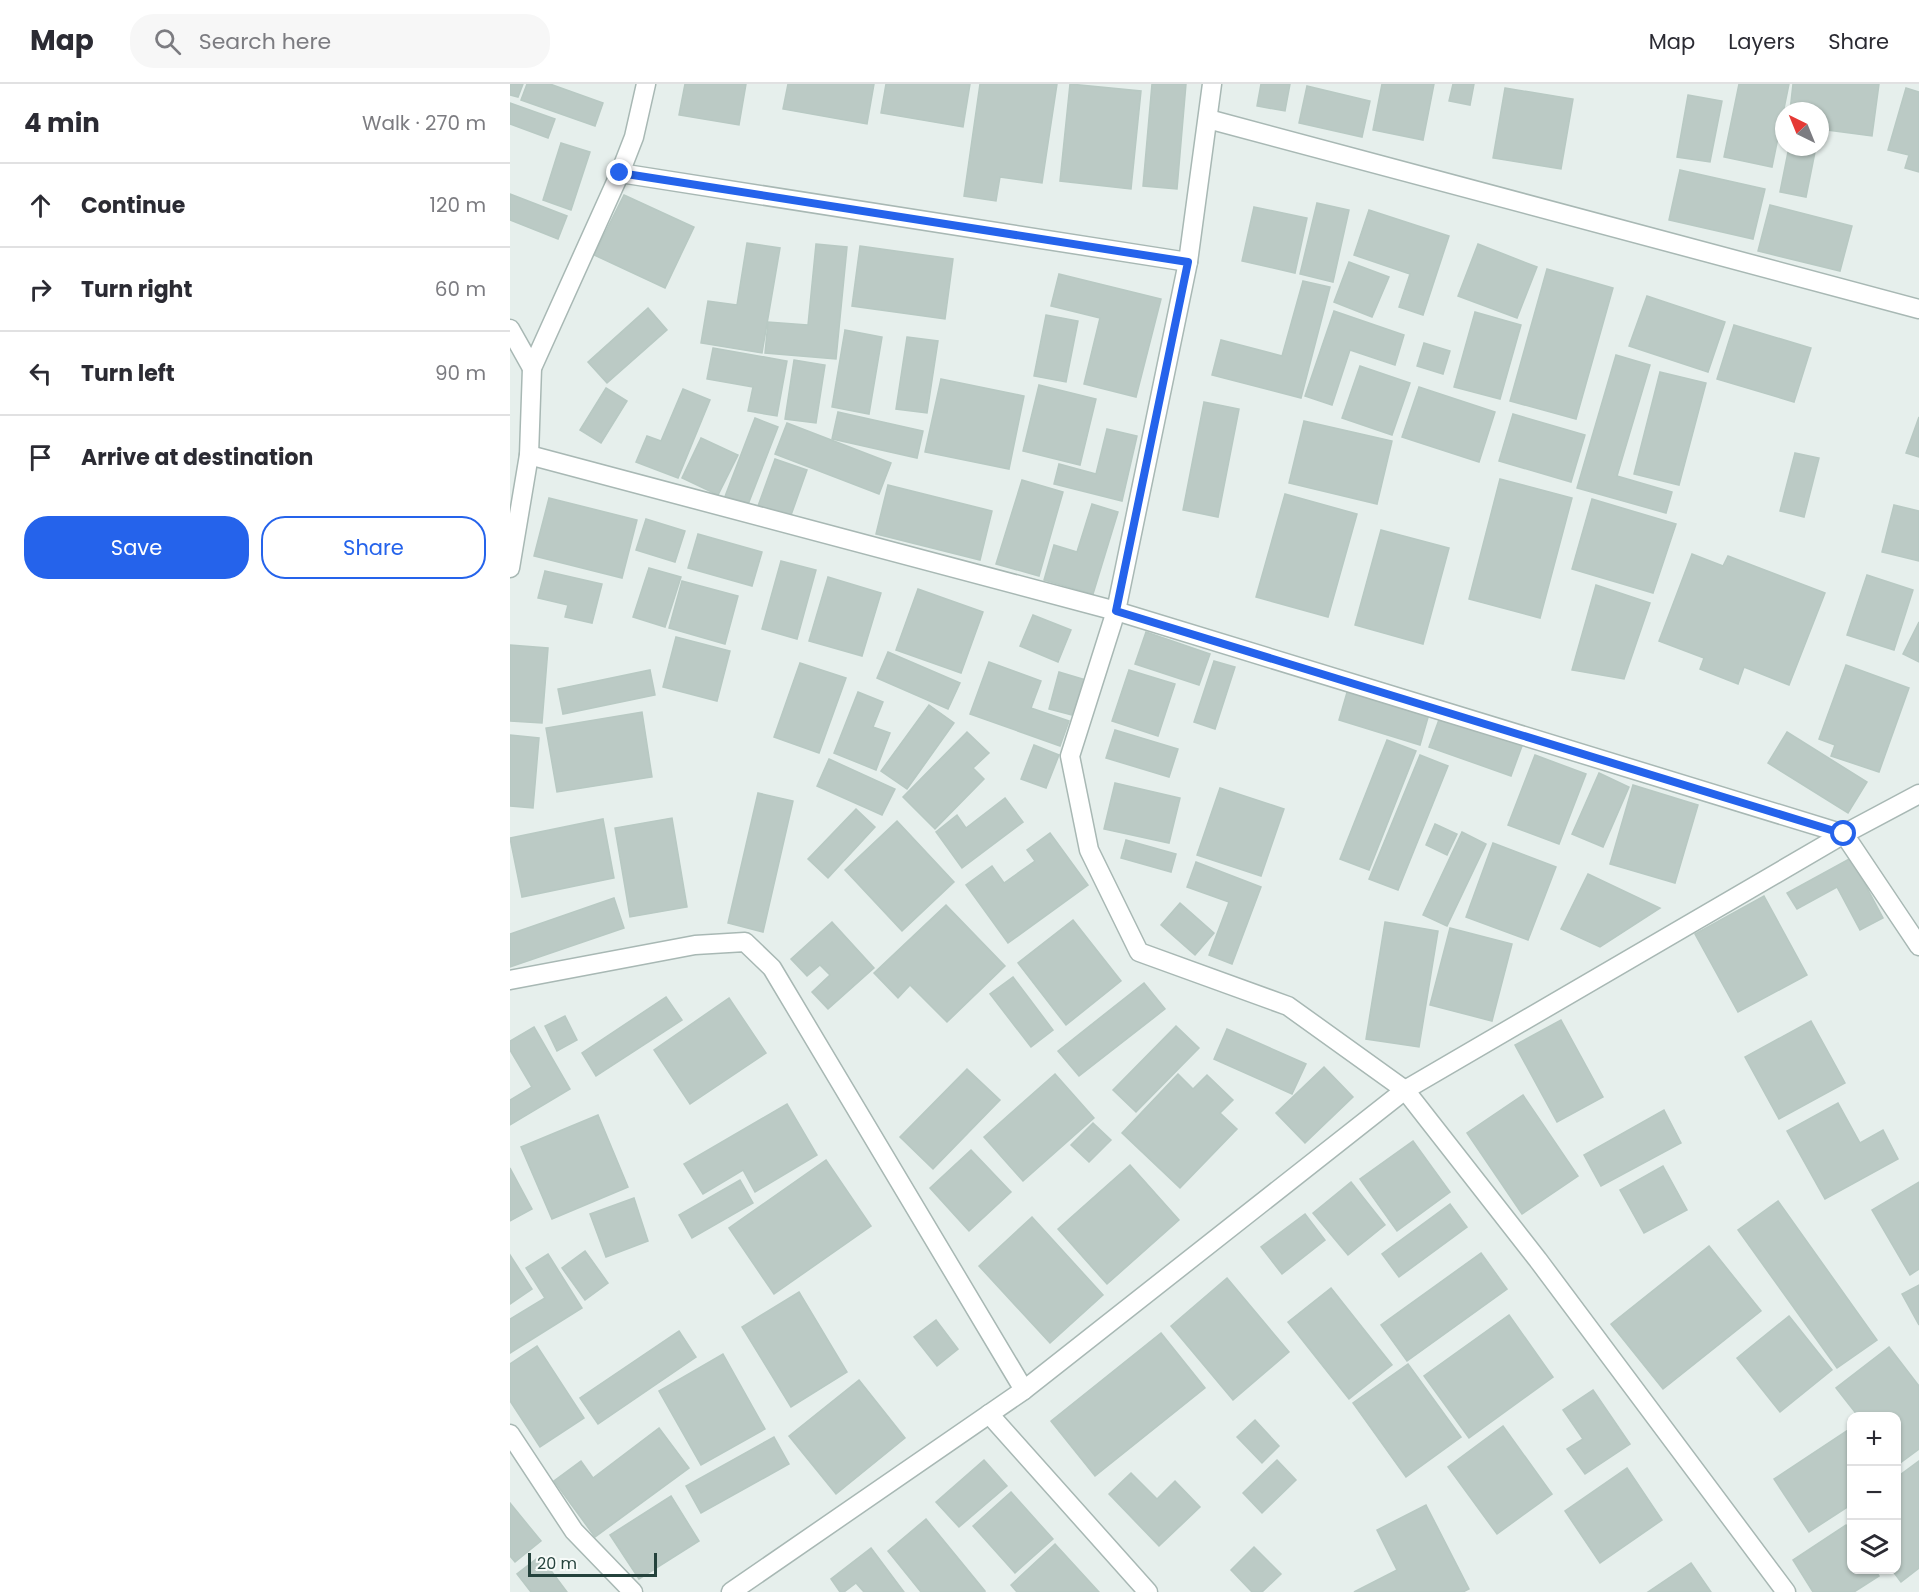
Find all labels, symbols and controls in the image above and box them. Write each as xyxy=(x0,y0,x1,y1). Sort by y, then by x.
search box xyxy=(130,14,550,68)
text: Map xyxy=(30,21,94,60)
icon: search xyxy=(151,25,184,58)
text: Search here xyxy=(199,26,331,57)
text: Map xyxy=(1649,27,1695,56)
text: Layers xyxy=(1728,27,1795,56)
text: Share xyxy=(1828,27,1889,56)
north arrow xyxy=(1775,102,1829,156)
text: 4 min xyxy=(24,105,100,141)
text: Walk · 270 m xyxy=(362,109,486,137)
route end xyxy=(606,159,632,185)
icon: ahead xyxy=(24,189,57,222)
text: Continue xyxy=(81,190,185,221)
text: 120 m xyxy=(430,191,486,219)
icon: right xyxy=(24,273,57,306)
text: Turn right xyxy=(81,274,192,305)
text: 60 m xyxy=(435,275,486,303)
icon: left xyxy=(24,357,57,390)
text: Turn left xyxy=(81,358,175,389)
text: 90 m xyxy=(435,359,486,387)
icon: arrive xyxy=(24,441,57,474)
text: Arrive at destination xyxy=(81,442,313,473)
button: Save xyxy=(24,516,249,579)
button: Share xyxy=(261,516,486,579)
route start xyxy=(1830,820,1856,846)
map controls xyxy=(1847,1412,1901,1574)
button: + xyxy=(1847,1412,1901,1466)
button: − xyxy=(1847,1466,1901,1520)
button: layers xyxy=(1847,1520,1901,1574)
scale bar xyxy=(528,1550,657,1578)
text: 20 m xyxy=(537,1552,577,1575)

